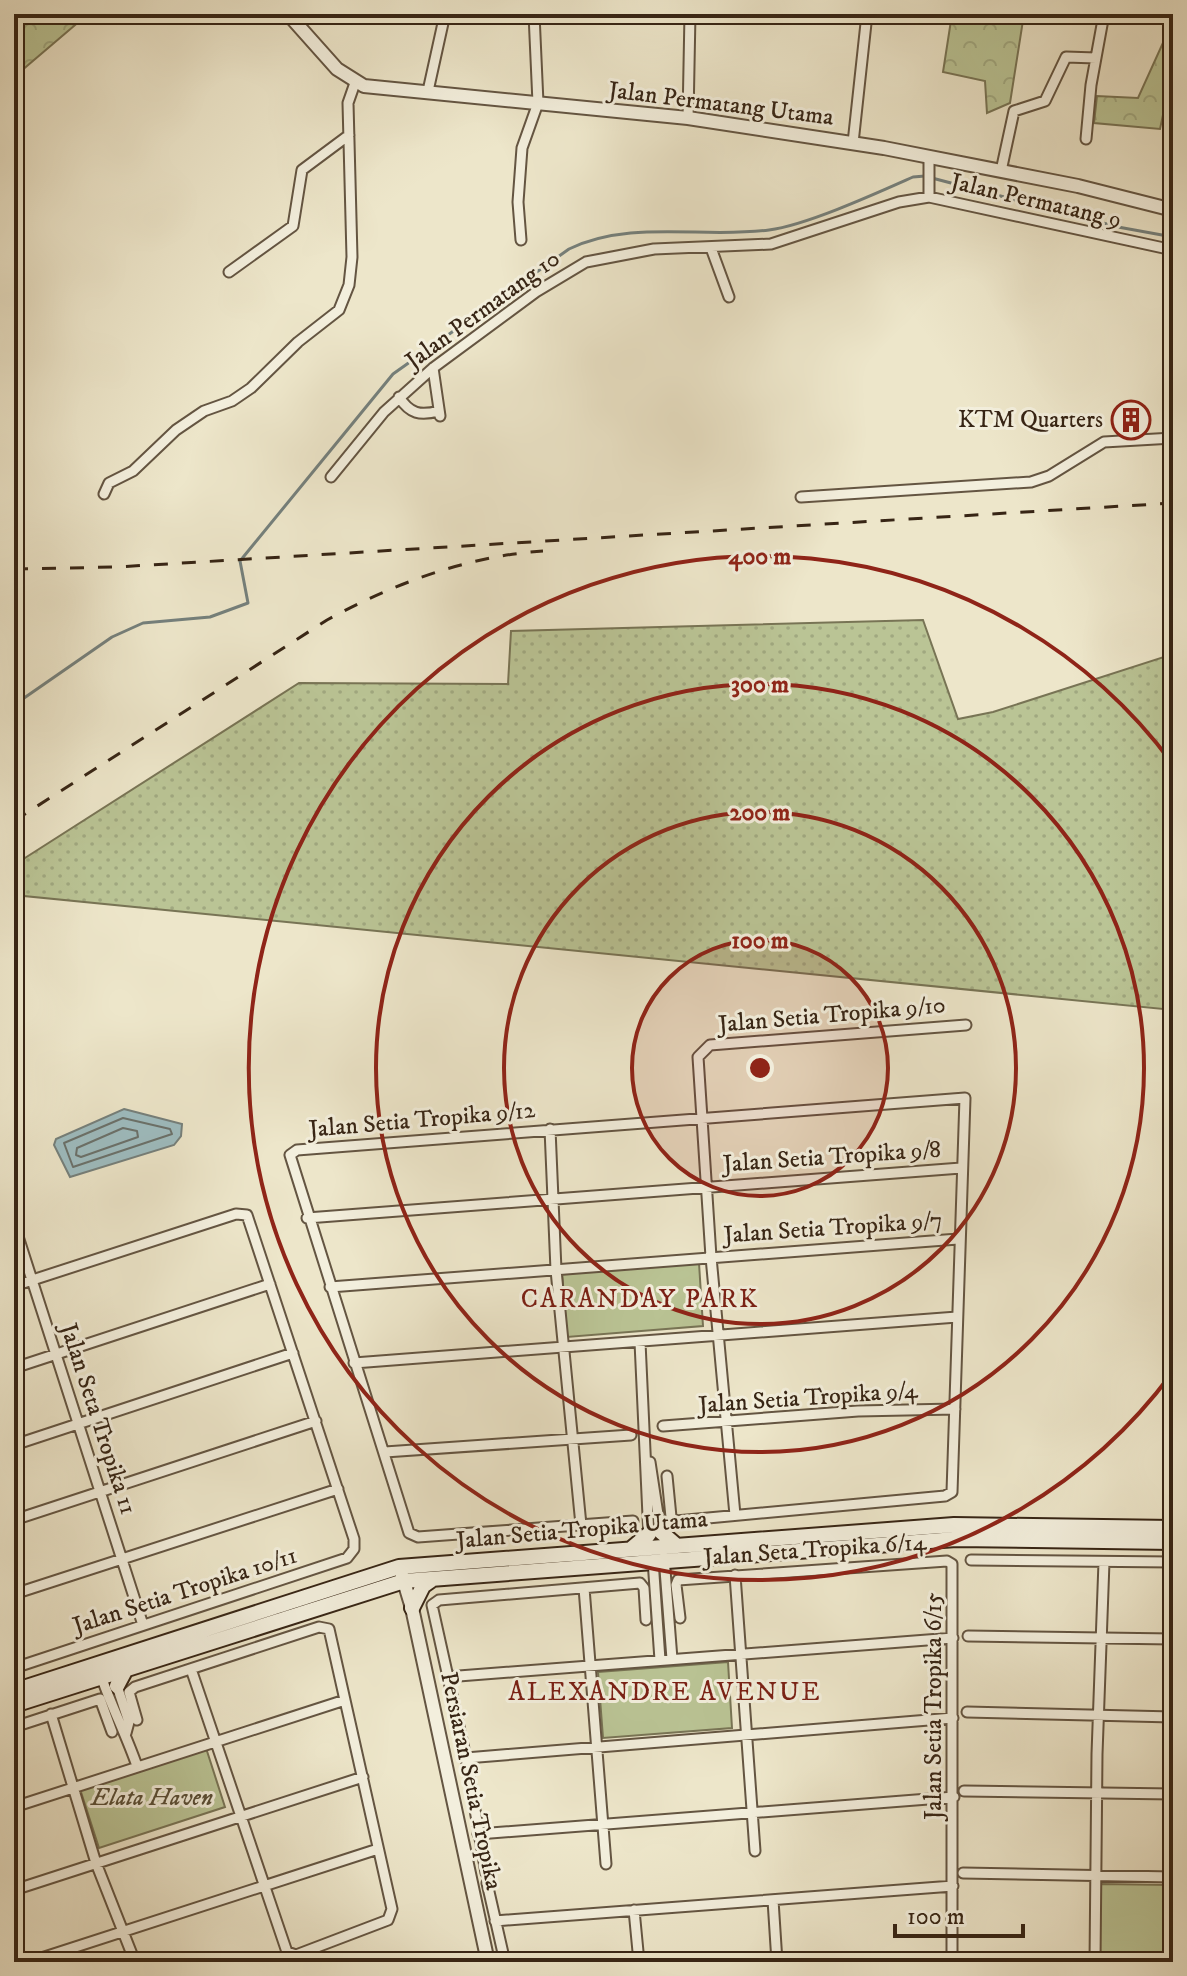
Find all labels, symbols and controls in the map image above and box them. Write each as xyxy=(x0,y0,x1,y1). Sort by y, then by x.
street label: Jalan Permatang Utama xyxy=(605,75,836,133)
street label: Jalan Permatang 9 xyxy=(946,166,1124,235)
street label: Jalan Permatang 10 xyxy=(398,244,566,377)
building icon: KTM Quarters xyxy=(1110,399,1152,441)
place label: KTM Quarters xyxy=(958,405,1103,435)
text: 400 m xyxy=(729,542,791,572)
text: 300 m xyxy=(731,670,789,700)
text: 200 m xyxy=(730,798,790,828)
text: 100 m xyxy=(731,926,789,956)
street label: Jalan Setia Tropika 9/10 xyxy=(715,990,947,1040)
centre of rings xyxy=(746,1054,774,1082)
street label: Jalan Setia Tropika 9/12 xyxy=(306,1095,537,1145)
street label: Jalan Setia Tropika 9/8 xyxy=(720,1134,942,1180)
street label: Jalan Setia Tropika 9/7 xyxy=(721,1205,943,1251)
district label: CARANDAY PARK xyxy=(521,1283,759,1316)
street label: Jalan Seta Tropika 11 xyxy=(52,1318,143,1518)
street label: Jalan Setia Tropika 9/4 xyxy=(695,1375,920,1421)
street label: Jalan Setia Tropika Utama xyxy=(453,1504,710,1556)
street label: Jalan Seta Tropika 6/14 xyxy=(701,1527,929,1573)
street label: Jalan Setia Tropika 10/11 xyxy=(67,1541,301,1642)
street label: Jalan Setia Tropika 6/15 xyxy=(919,1592,949,1822)
street label: Persiaran Setia Tropika xyxy=(433,1669,509,1894)
district label: ALEXANDRE AVENUE xyxy=(508,1676,822,1709)
park label: Elata Haven xyxy=(89,1783,213,1813)
scale bar xyxy=(895,1888,1023,1938)
text: 100 m xyxy=(907,1902,965,1932)

